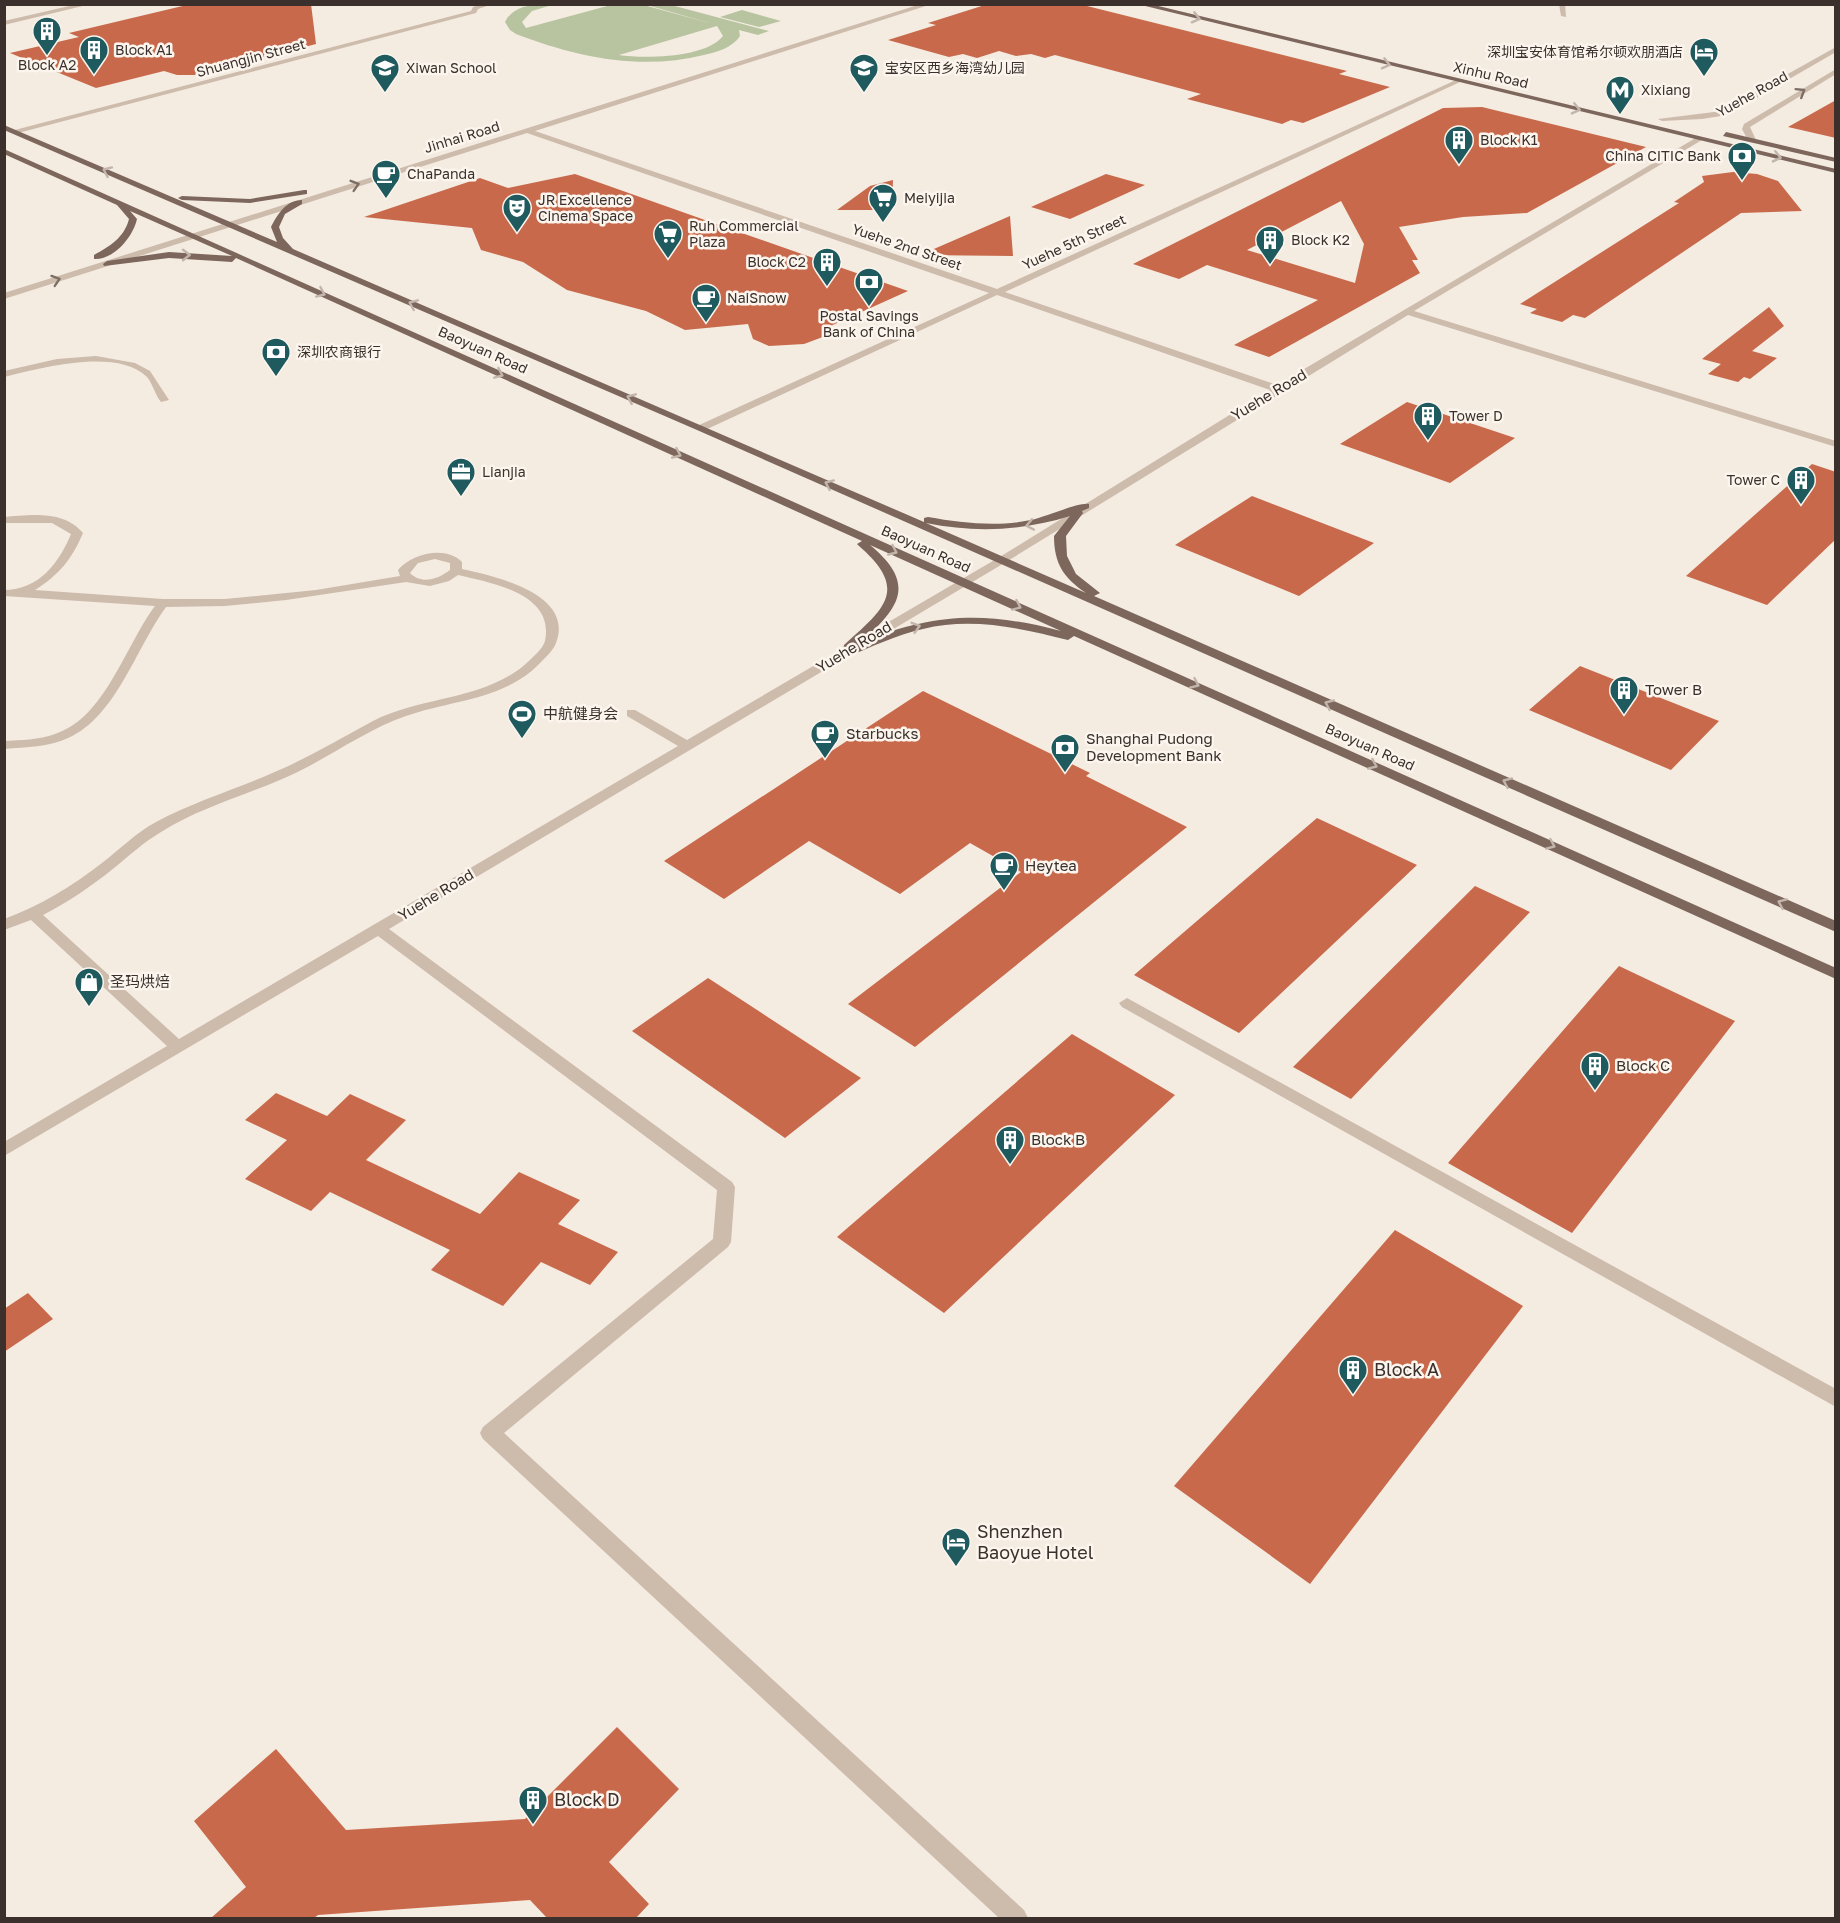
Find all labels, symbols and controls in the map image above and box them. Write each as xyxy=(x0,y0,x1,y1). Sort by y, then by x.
one-way arrow xyxy=(1191,11,1201,24)
building icon: Block A2 xyxy=(31,15,63,57)
building icon: Block A1 xyxy=(78,34,110,76)
street label: Shuangjin Street xyxy=(194,35,307,80)
hotel icon: 深圳宝安体育馆希尔顿欢朋酒店 xyxy=(1688,36,1720,78)
place label: Block A1 xyxy=(115,41,173,58)
place label: 深圳宝安体育馆希尔顿欢朋酒店 xyxy=(1487,43,1683,60)
school or university icon: Xiwan School xyxy=(369,52,401,94)
school or university icon: 宝安区西乡海湾幼儿园 xyxy=(848,52,880,94)
place label: Block A2 xyxy=(18,56,76,73)
one-way arrow xyxy=(1381,56,1391,69)
street label: Xinhu Road xyxy=(1452,58,1530,91)
place label: Xiwan School xyxy=(406,59,497,76)
place label: 宝安区西乡海湾幼儿园 xyxy=(885,59,1025,76)
street label: Yuehe Road xyxy=(1713,67,1791,120)
metro station icon: Xixiang xyxy=(1604,74,1636,116)
place label: Xixiang xyxy=(1641,81,1691,98)
one-way arrow xyxy=(1795,88,1805,100)
one-way arrow xyxy=(1570,101,1580,114)
street label: Jinhai Road xyxy=(422,117,502,156)
building icon: Block K1 xyxy=(1443,124,1475,166)
place label: Block K1 xyxy=(1480,131,1538,148)
bank icon: China CITIC Bank xyxy=(1726,140,1758,182)
place label: China CITIC Bank xyxy=(1605,147,1721,164)
one-way arrow xyxy=(1771,149,1781,162)
cafe icon: ChaPanda xyxy=(370,158,402,200)
place label: ChaPanda xyxy=(407,165,475,182)
one-way arrow xyxy=(102,166,113,178)
one-way arrow xyxy=(349,180,360,192)
supermarket icon: Meiyijia xyxy=(867,182,899,224)
place label: Meiyijia xyxy=(904,189,955,206)
place label: JR Excellence Cinema Space xyxy=(538,191,633,224)
theatre icon: JR Excellence Cinema Space xyxy=(501,192,533,234)
street label: Yuehe 5th Street xyxy=(1019,210,1128,273)
place label: Ruh Commercial Plaza xyxy=(689,217,799,250)
supermarket icon: Ruh Commercial Plaza xyxy=(652,218,684,260)
street label: Yuehe 2nd Street xyxy=(850,220,964,273)
building icon: Block K2 xyxy=(1254,224,1286,266)
place label: Block K2 xyxy=(1291,231,1350,248)
building icon: Block C2 xyxy=(811,246,843,288)
one-way arrow xyxy=(182,249,191,261)
place label: Block C2 xyxy=(747,253,806,270)
bank icon: Postal Savings Bank of China xyxy=(853,266,885,308)
one-way arrow xyxy=(50,275,61,287)
cafe icon: NaiSnow xyxy=(690,282,722,324)
one-way arrow xyxy=(315,286,326,298)
place label: NaiSnow xyxy=(727,289,786,306)
one-way arrow xyxy=(409,299,420,311)
place label: Postal Savings Bank of China xyxy=(819,307,919,340)
street label: Baoyuan Road xyxy=(436,322,531,377)
bank icon: 深圳农商银行 xyxy=(260,336,292,378)
place label: 深圳农商银行 xyxy=(297,343,381,360)
street label: Yuehe Road xyxy=(1227,365,1310,424)
one-way arrow xyxy=(492,366,503,378)
one-way arrow xyxy=(626,393,637,405)
building icon: Tower D xyxy=(1412,400,1444,442)
place label: Tower D xyxy=(1449,407,1503,424)
one-way arrow xyxy=(670,446,681,458)
office icon: Lianjia xyxy=(445,456,477,498)
place label: Lianjia xyxy=(482,463,526,480)
building icon: Tower C xyxy=(1785,464,1817,506)
place label: Tower C xyxy=(1727,471,1780,488)
one-way arrow xyxy=(824,479,835,491)
one-way arrow xyxy=(1025,518,1035,531)
street label: Baoyuan Road xyxy=(879,521,974,576)
one-way arrow xyxy=(886,544,897,556)
one-way arrow xyxy=(1010,598,1021,610)
street label: Yuehe Road xyxy=(812,617,895,676)
one-way arrow xyxy=(910,622,921,634)
building icon: Tower B xyxy=(1608,674,1640,716)
one-way arrow xyxy=(1189,677,1200,689)
place label: Tower B xyxy=(1645,680,1702,698)
sports icon: 中航健身会 xyxy=(506,698,538,740)
one-way arrow xyxy=(1324,699,1335,711)
place label: 中航健身会 xyxy=(543,704,618,722)
cafe icon: Starbucks xyxy=(809,718,841,760)
street label: Baoyuan Road xyxy=(1323,719,1418,774)
place label: Starbucks xyxy=(846,724,919,742)
place label: Shanghai Pudong Development Bank xyxy=(1086,729,1222,764)
bank icon: Shanghai Pudong Development Bank xyxy=(1049,732,1081,774)
one-way arrow xyxy=(1366,757,1377,769)
one-way arrow xyxy=(1503,777,1514,789)
one-way arrow xyxy=(1544,838,1555,850)
cafe icon: Heytea xyxy=(988,850,1020,892)
place label: Heytea xyxy=(1025,856,1077,874)
street label: Yuehe Road xyxy=(394,865,477,924)
one-way arrow xyxy=(1777,898,1788,910)
shop icon: 圣玛烘焙 xyxy=(73,966,105,1008)
place label: 圣玛烘焙 xyxy=(110,972,170,990)
building icon: Block C xyxy=(1579,1050,1611,1092)
place label: Block C xyxy=(1616,1056,1670,1074)
building icon: Block B xyxy=(994,1124,1026,1166)
place label: Block B xyxy=(1031,1130,1085,1148)
building icon: Block A xyxy=(1337,1354,1369,1396)
place label: Block A xyxy=(1374,1358,1439,1380)
place label: Shenzhen Baoyue Hotel xyxy=(977,1520,1094,1563)
hotel icon: Shenzhen Baoyue Hotel xyxy=(940,1526,972,1568)
building icon: Block D xyxy=(517,1784,549,1826)
place label: Block D xyxy=(554,1788,620,1810)

